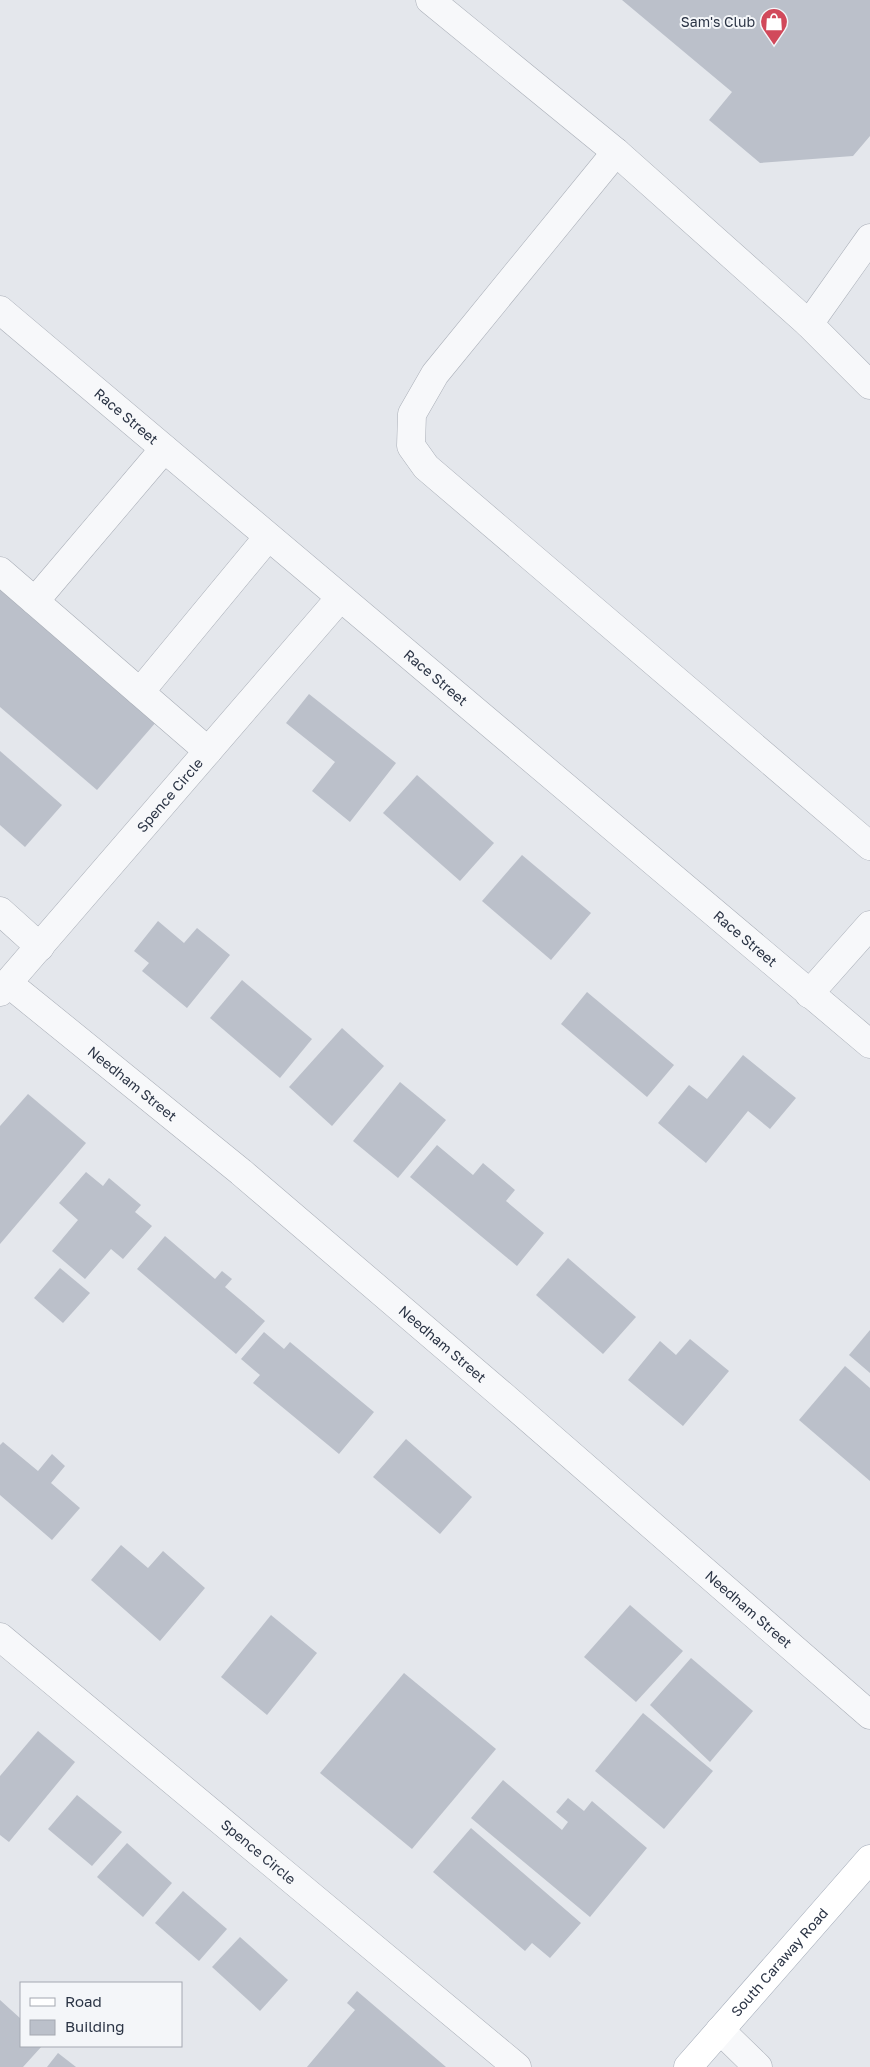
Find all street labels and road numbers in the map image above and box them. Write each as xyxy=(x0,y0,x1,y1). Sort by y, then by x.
street label: Race Street xyxy=(91,384,162,448)
street label: Race Street xyxy=(401,646,471,709)
street label: Spence Circle xyxy=(133,754,206,835)
street label: Race Street xyxy=(710,907,781,970)
street label: Needham Street xyxy=(85,1042,180,1124)
street label: Needham Street xyxy=(396,1302,490,1386)
street label: Needham Street xyxy=(702,1567,796,1651)
street label: Spence Circle xyxy=(218,1815,300,1888)
street label: South Caraway Road xyxy=(727,1904,831,2020)

